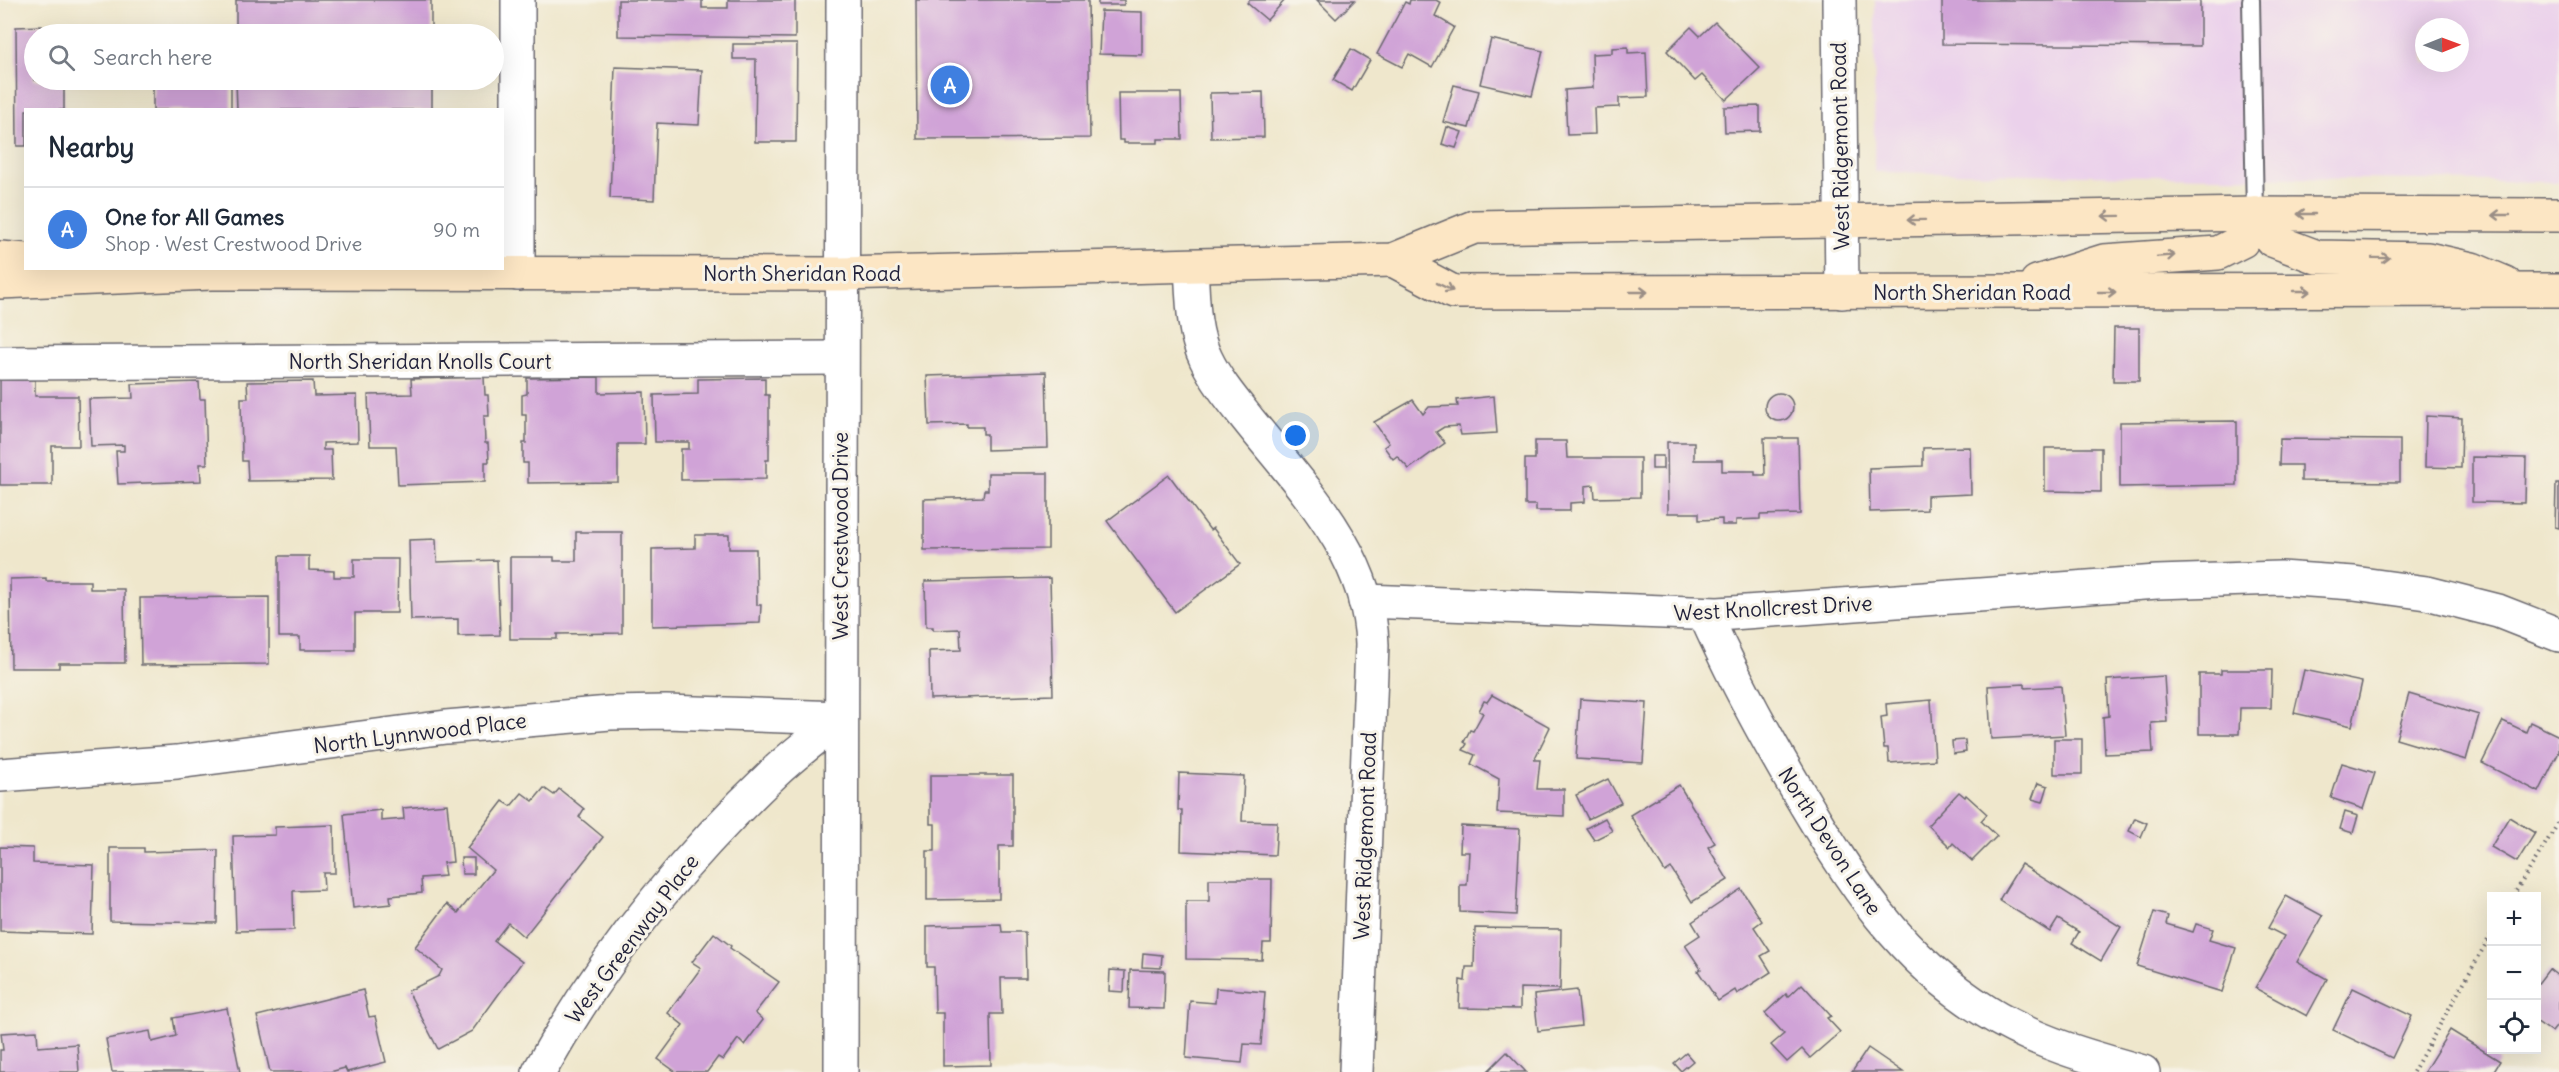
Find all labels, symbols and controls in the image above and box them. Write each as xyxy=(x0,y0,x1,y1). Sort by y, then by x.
north arrow xyxy=(2415,18,2469,72)
search box xyxy=(24,24,504,90)
icon: search xyxy=(45,41,78,74)
street label: West Ridgemont Road xyxy=(1825,42,1855,250)
text: Search here xyxy=(93,43,212,71)
pin: A xyxy=(930,62,970,107)
text: Nearby xyxy=(48,131,134,164)
text: One for All Games xyxy=(105,203,284,231)
one-way arrow xyxy=(2296,208,2316,220)
one-way arrow xyxy=(2491,209,2511,221)
one-way arrow xyxy=(2101,211,2121,222)
one-way arrow xyxy=(1906,214,1926,225)
text: A xyxy=(61,217,74,242)
text: 90 m xyxy=(433,217,480,242)
text: Shop · West Crestwood Drive xyxy=(105,231,362,256)
one-way arrow xyxy=(2155,250,2175,261)
one-way arrow xyxy=(2370,252,2390,264)
street label: North Sheridan Road xyxy=(703,260,901,287)
street label: North Sheridan Road xyxy=(1873,279,2071,306)
one-way arrow xyxy=(1435,282,1453,293)
one-way arrow xyxy=(2291,285,2311,297)
one-way arrow xyxy=(1628,286,1648,298)
one-way arrow xyxy=(2096,286,2116,298)
street label: North Sheridan Knolls Court xyxy=(289,348,551,375)
your location xyxy=(1281,421,1310,450)
street label: West Crestwood Drive xyxy=(827,432,854,640)
street label: West Knollcrest Drive xyxy=(1673,589,1873,627)
street label: North Lynnwood Place xyxy=(312,707,528,759)
street label: West Ridgemont Road xyxy=(1348,731,1382,941)
street label: North Devon Lane xyxy=(1772,762,1888,920)
street label: West Greenway Place xyxy=(559,849,705,1029)
map controls xyxy=(2487,892,2541,1054)
button: + xyxy=(2487,892,2541,946)
button: − xyxy=(2487,946,2541,1000)
button: locate xyxy=(2487,1000,2541,1054)

